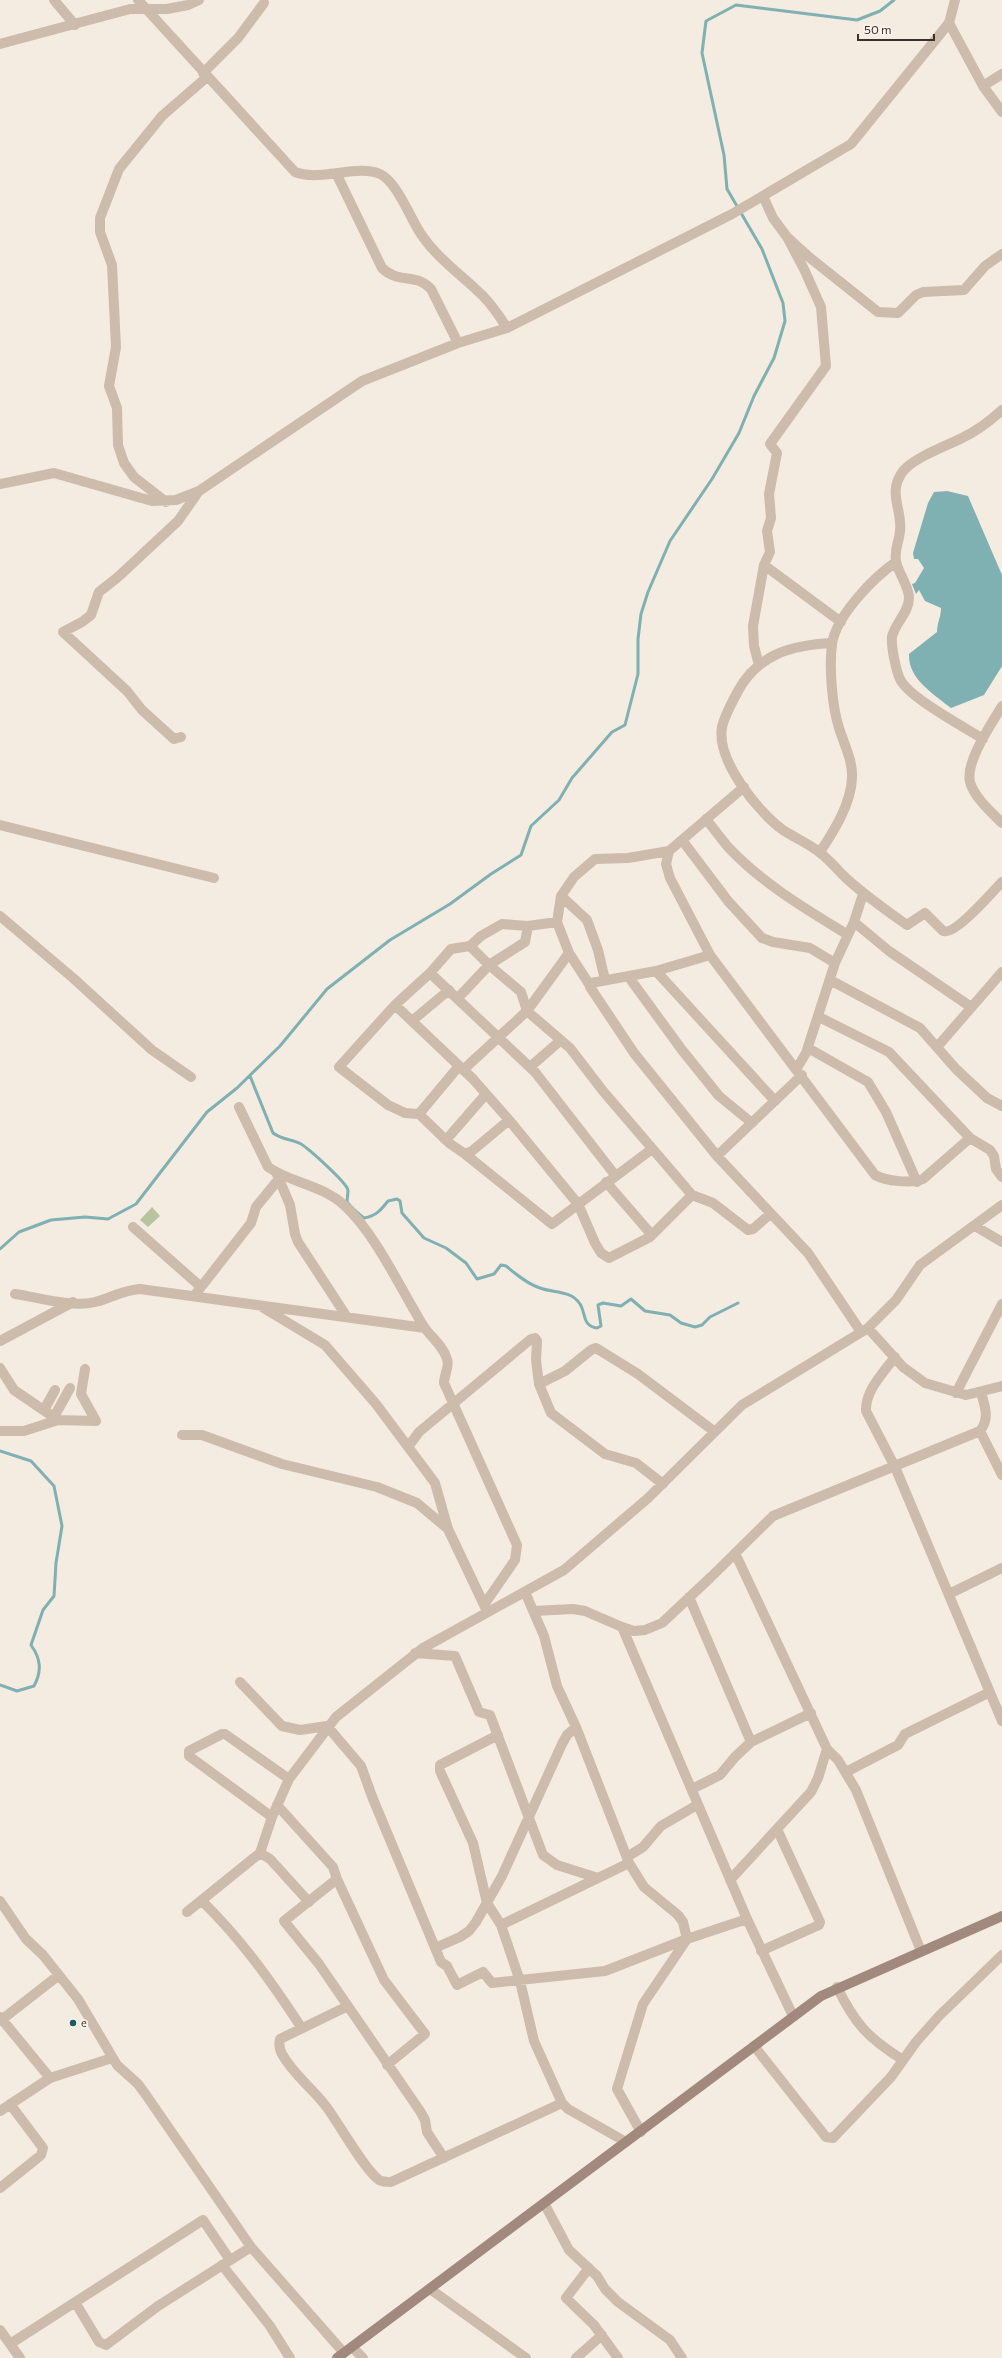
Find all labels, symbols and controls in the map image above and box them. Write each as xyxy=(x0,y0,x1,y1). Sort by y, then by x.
scale bar xyxy=(858,16,934,42)
text: 50 m xyxy=(864,22,892,36)
place label: e xyxy=(81,2016,87,2029)
marker: e xyxy=(68,2018,78,2028)

